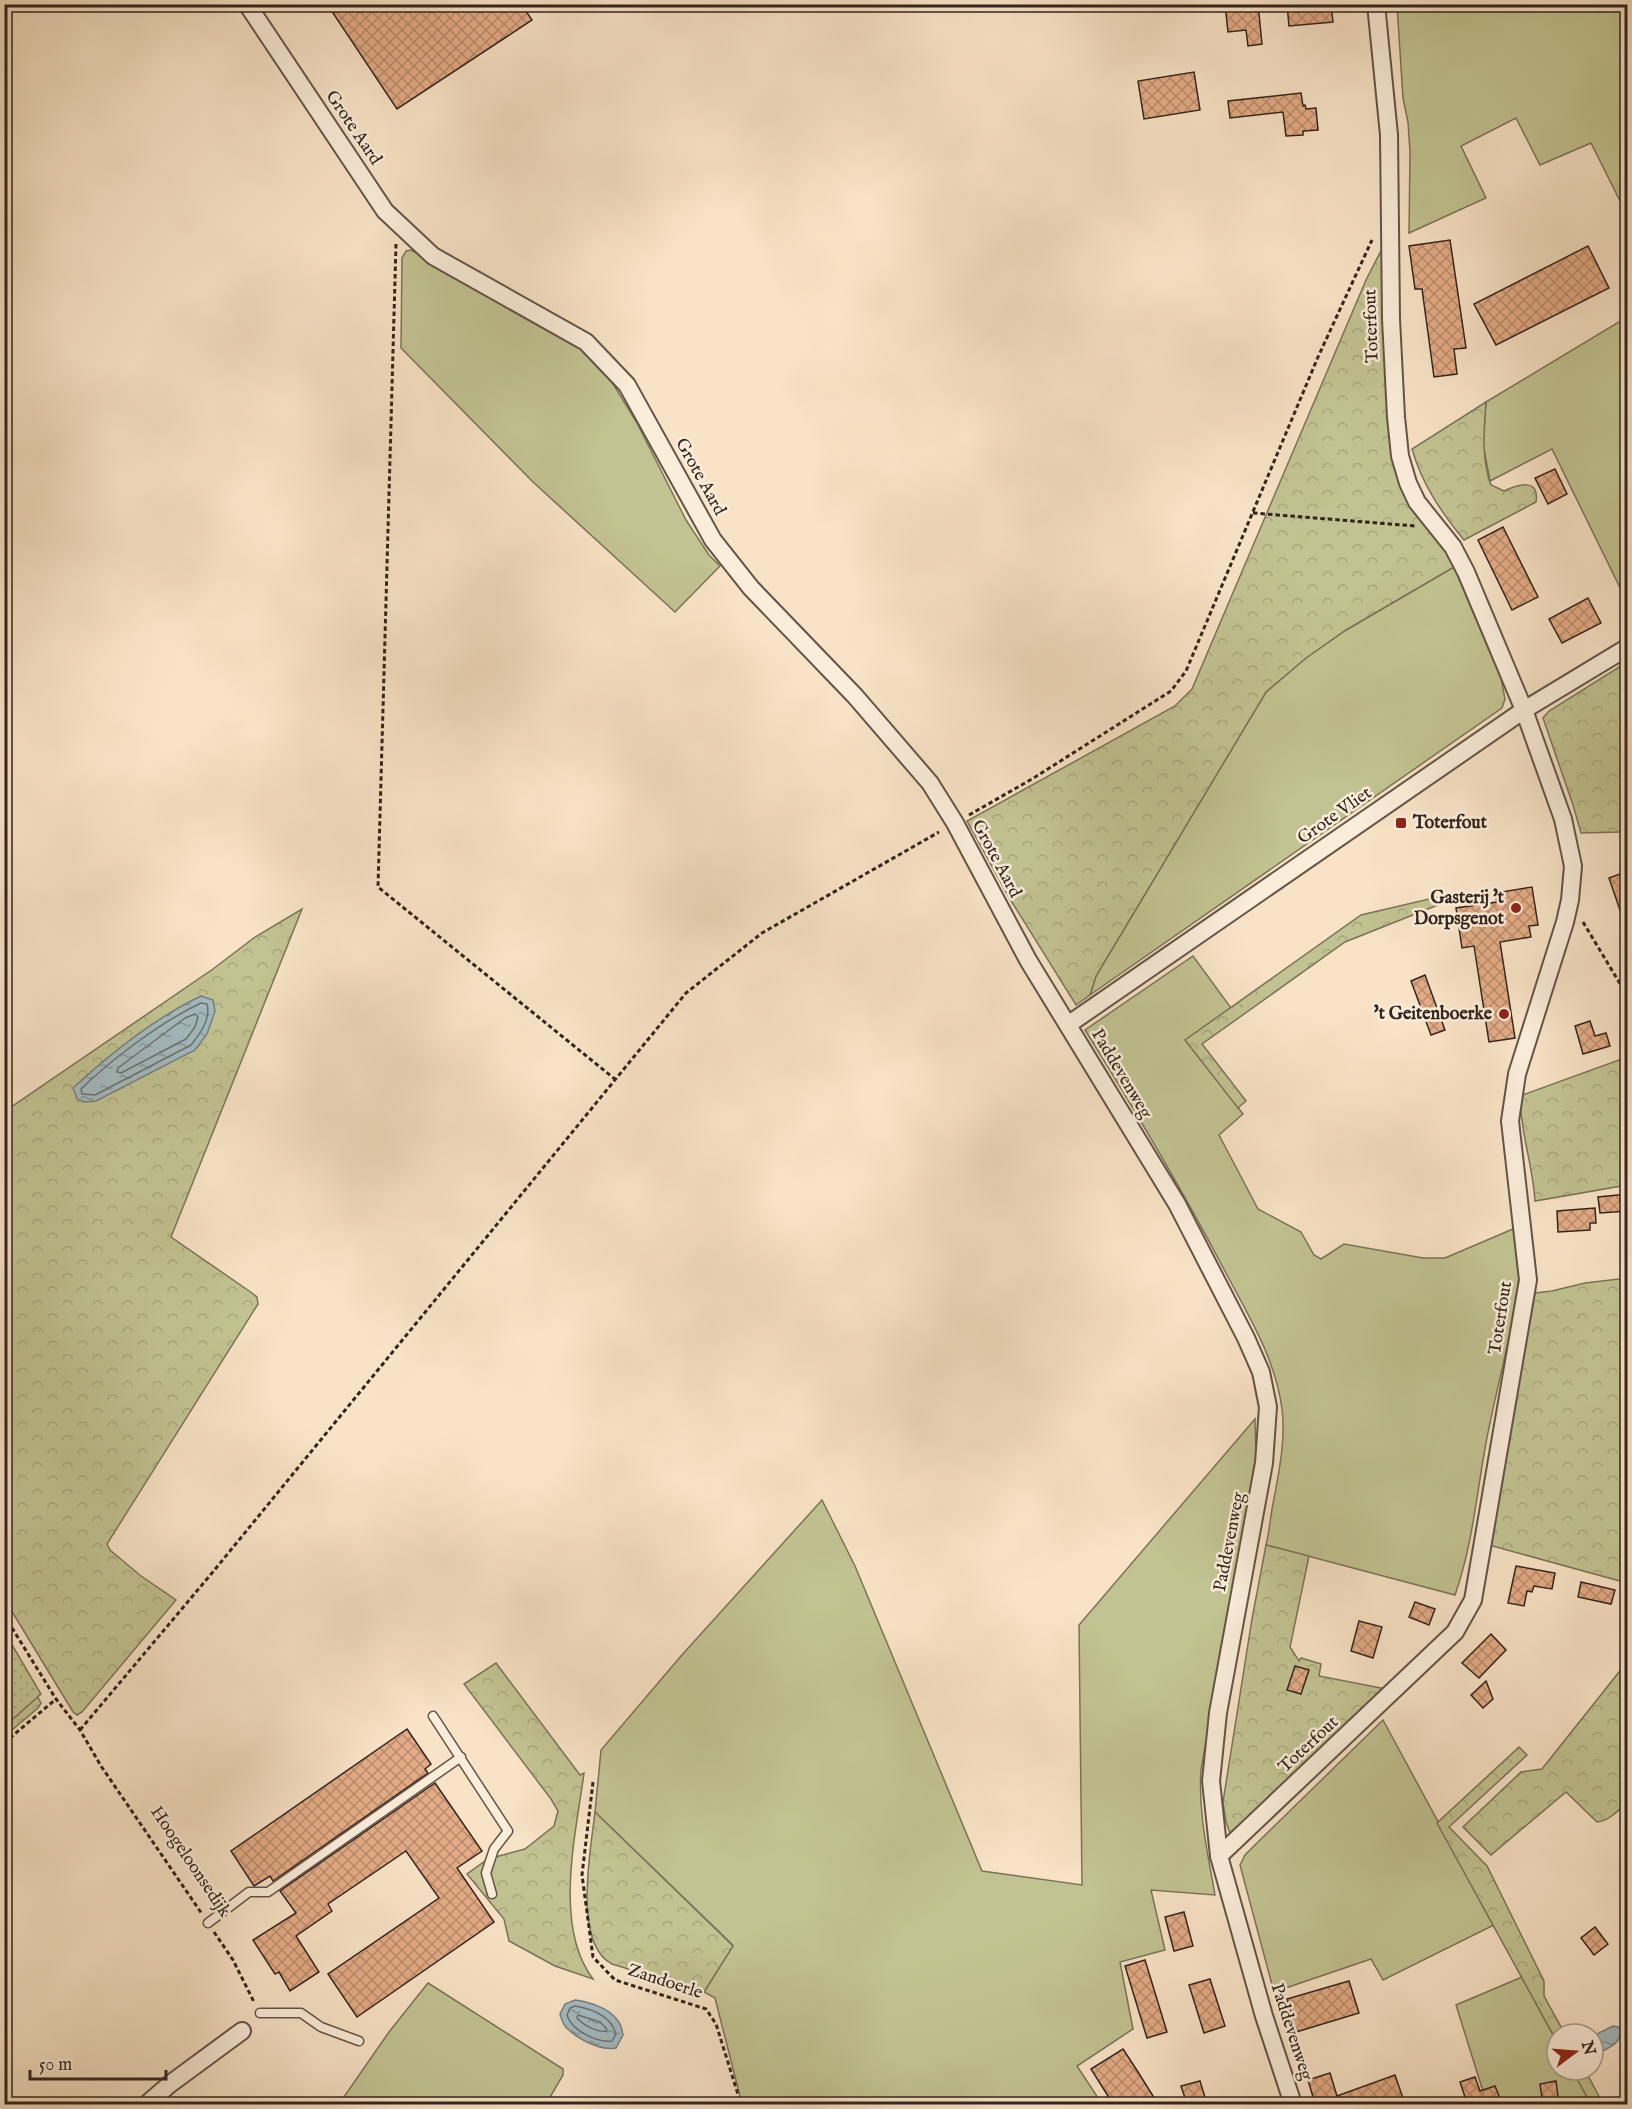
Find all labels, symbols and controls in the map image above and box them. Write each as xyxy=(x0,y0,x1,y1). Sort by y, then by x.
street label: Grote Aard xyxy=(320,86,387,170)
street label: Toterfout xyxy=(1359,289,1385,363)
street label: Grote Aard xyxy=(669,434,731,520)
street label: Grote Vliet xyxy=(1293,782,1377,850)
place label: Toterfout xyxy=(1412,812,1488,835)
street label: Grote Aard xyxy=(966,816,1026,902)
marker: Toterfout xyxy=(1394,816,1408,830)
place label: Gasterij 't Dorpsgenot xyxy=(1414,887,1505,931)
marker: Gasterij 't Dorpsgenot xyxy=(1509,901,1523,915)
place label: 't Geitenboerke xyxy=(1374,1003,1493,1026)
marker: 't Geitenboerke xyxy=(1497,1007,1511,1021)
street label: Paddevenweg xyxy=(1085,1025,1157,1123)
street label: Toterfout xyxy=(1484,1280,1518,1356)
street label: Paddevenweg xyxy=(1209,1490,1251,1594)
street label: Toterfout xyxy=(1274,1711,1344,1779)
street label: Hoogeloonsedijk xyxy=(144,1802,236,1922)
street label: Zandoerle xyxy=(625,1959,705,2005)
street label: Paddevenweg xyxy=(1264,1980,1318,2084)
north arrow xyxy=(1545,2022,1605,2082)
text: N xyxy=(1576,2038,1599,2058)
scale bar xyxy=(30,2043,166,2081)
text: 50 m xyxy=(39,2054,72,2077)

